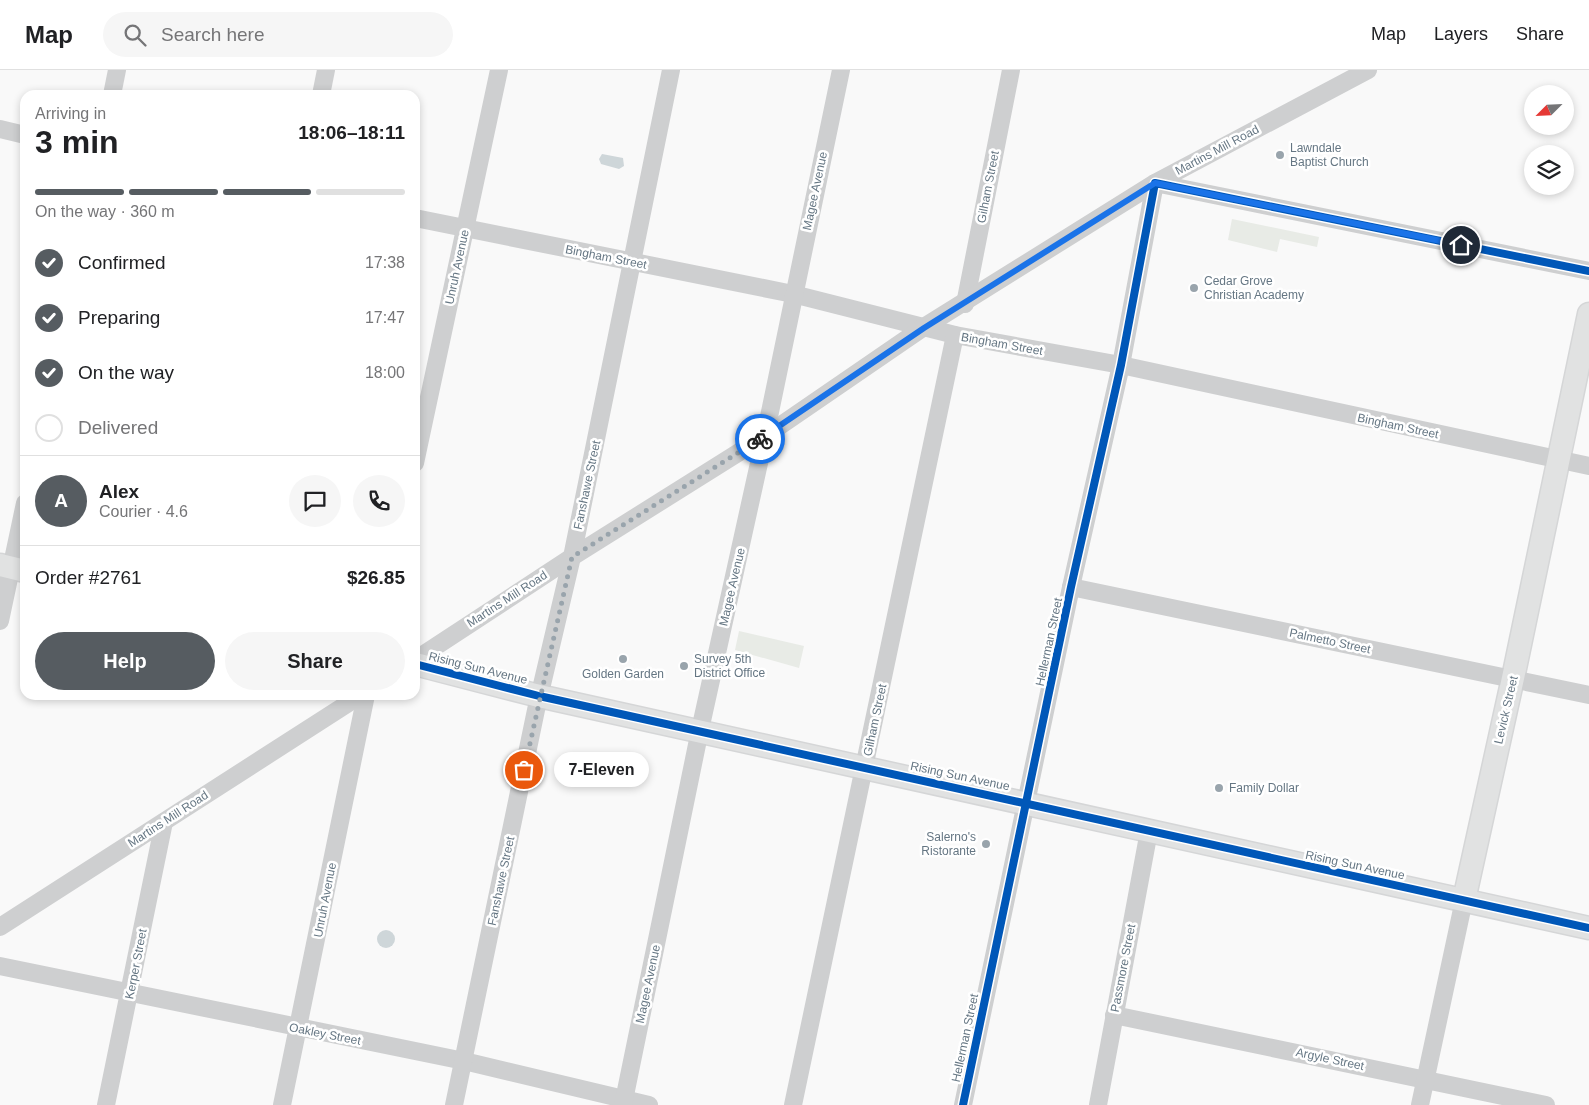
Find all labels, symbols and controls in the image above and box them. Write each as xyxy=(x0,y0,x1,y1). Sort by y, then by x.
search box xyxy=(103,12,453,57)
text: Map xyxy=(25,21,73,48)
icon: search xyxy=(121,21,149,49)
text: Search here xyxy=(161,24,265,45)
text: Map xyxy=(1371,24,1406,44)
text: Layers xyxy=(1434,24,1488,44)
text: Share xyxy=(1516,24,1564,44)
north arrow xyxy=(1524,85,1574,135)
map controls xyxy=(1524,85,1574,195)
text: Arriving in xyxy=(35,105,106,122)
text: 18:06–18:11 xyxy=(298,122,405,143)
street label: Martins Mill Road xyxy=(1173,122,1261,178)
text: 3 min xyxy=(35,124,119,160)
place label: Lawndale Baptist Church xyxy=(1290,141,1369,169)
button: layers xyxy=(1524,145,1574,195)
street label: Gilham Street xyxy=(974,149,1002,224)
marker: Lawndale Baptist Church xyxy=(1274,149,1286,161)
street label: Magee Avenue xyxy=(800,150,830,232)
text: On the way · 360 m xyxy=(35,203,175,220)
pin xyxy=(1440,224,1482,266)
street label: Unruh Avenue xyxy=(442,228,472,306)
icon: home xyxy=(1447,231,1475,259)
street label: Bingham Street xyxy=(564,242,649,272)
icon: check xyxy=(35,249,63,277)
text: Confirmed xyxy=(78,252,166,273)
text: 17:38 xyxy=(365,254,405,271)
place label: Cedar Grove Christian Academy xyxy=(1204,274,1304,302)
marker: Cedar Grove Christian Academy xyxy=(1188,282,1200,294)
icon: check xyxy=(35,304,63,332)
text: Preparing xyxy=(78,307,160,328)
text: 17:47 xyxy=(365,309,405,326)
street label: Bingham Street xyxy=(960,330,1045,358)
icon: check xyxy=(35,359,63,387)
text: On the way xyxy=(78,362,174,383)
text: 18:00 xyxy=(365,364,405,381)
street label: Bingham Street xyxy=(1356,411,1441,442)
courier xyxy=(735,414,785,464)
text: Delivered xyxy=(78,417,158,438)
icon: bike xyxy=(746,425,774,453)
street label: Fanshawe Street xyxy=(571,439,603,531)
button: chat xyxy=(289,475,341,527)
button: phone xyxy=(353,475,405,527)
text: Alex xyxy=(99,481,139,502)
text: A xyxy=(54,490,68,511)
text: Courier · 4.6 xyxy=(99,503,188,520)
street label: Magee Avenue xyxy=(716,546,748,627)
text: Order #2761 xyxy=(35,567,142,588)
text: $26.85 xyxy=(347,567,405,588)
street label: Martins Mill Road xyxy=(464,568,550,630)
street label: Hellerman Street xyxy=(1033,596,1065,687)
street label: Palmetto Street xyxy=(1288,626,1373,657)
button: Help xyxy=(35,632,215,690)
button: Share xyxy=(225,632,405,690)
street label: Rising Sun Avenue xyxy=(427,649,529,687)
place label: Survey 5th District Office xyxy=(694,652,765,680)
marker: Golden Garden xyxy=(617,653,629,665)
marker: Survey 5th District Office xyxy=(678,660,690,672)
place label: Golden Garden xyxy=(582,667,664,681)
street label: Levick Street xyxy=(1491,674,1521,745)
street label: Gilham Street xyxy=(861,682,890,757)
pin xyxy=(503,749,545,791)
callout: 7-Eleven xyxy=(554,752,649,788)
icon: bag xyxy=(510,756,538,784)
street label: Rising Sun Avenue xyxy=(909,759,1011,793)
text: 7-Eleven xyxy=(569,761,634,778)
place label: Family Dollar xyxy=(1229,781,1299,795)
marker: Family Dollar xyxy=(1213,782,1225,794)
street label: Martins Mill Road xyxy=(125,788,211,850)
place label: Salerno's Ristorante xyxy=(921,830,976,858)
street label: Fanshawe Street xyxy=(485,835,517,927)
marker: Salerno's Ristorante xyxy=(980,838,992,850)
street label: Rising Sun Avenue xyxy=(1304,848,1406,882)
street label: Unruh Avenue xyxy=(311,861,339,939)
street label: Passmore Street xyxy=(1108,922,1139,1013)
street label: Kerper Street xyxy=(122,927,150,1000)
street label: Magee Avenue xyxy=(633,943,663,1025)
street label: Hellerman Street xyxy=(949,992,981,1083)
street label: Oakley Street xyxy=(288,1020,363,1048)
street label: Argyle Street xyxy=(1295,1045,1366,1073)

